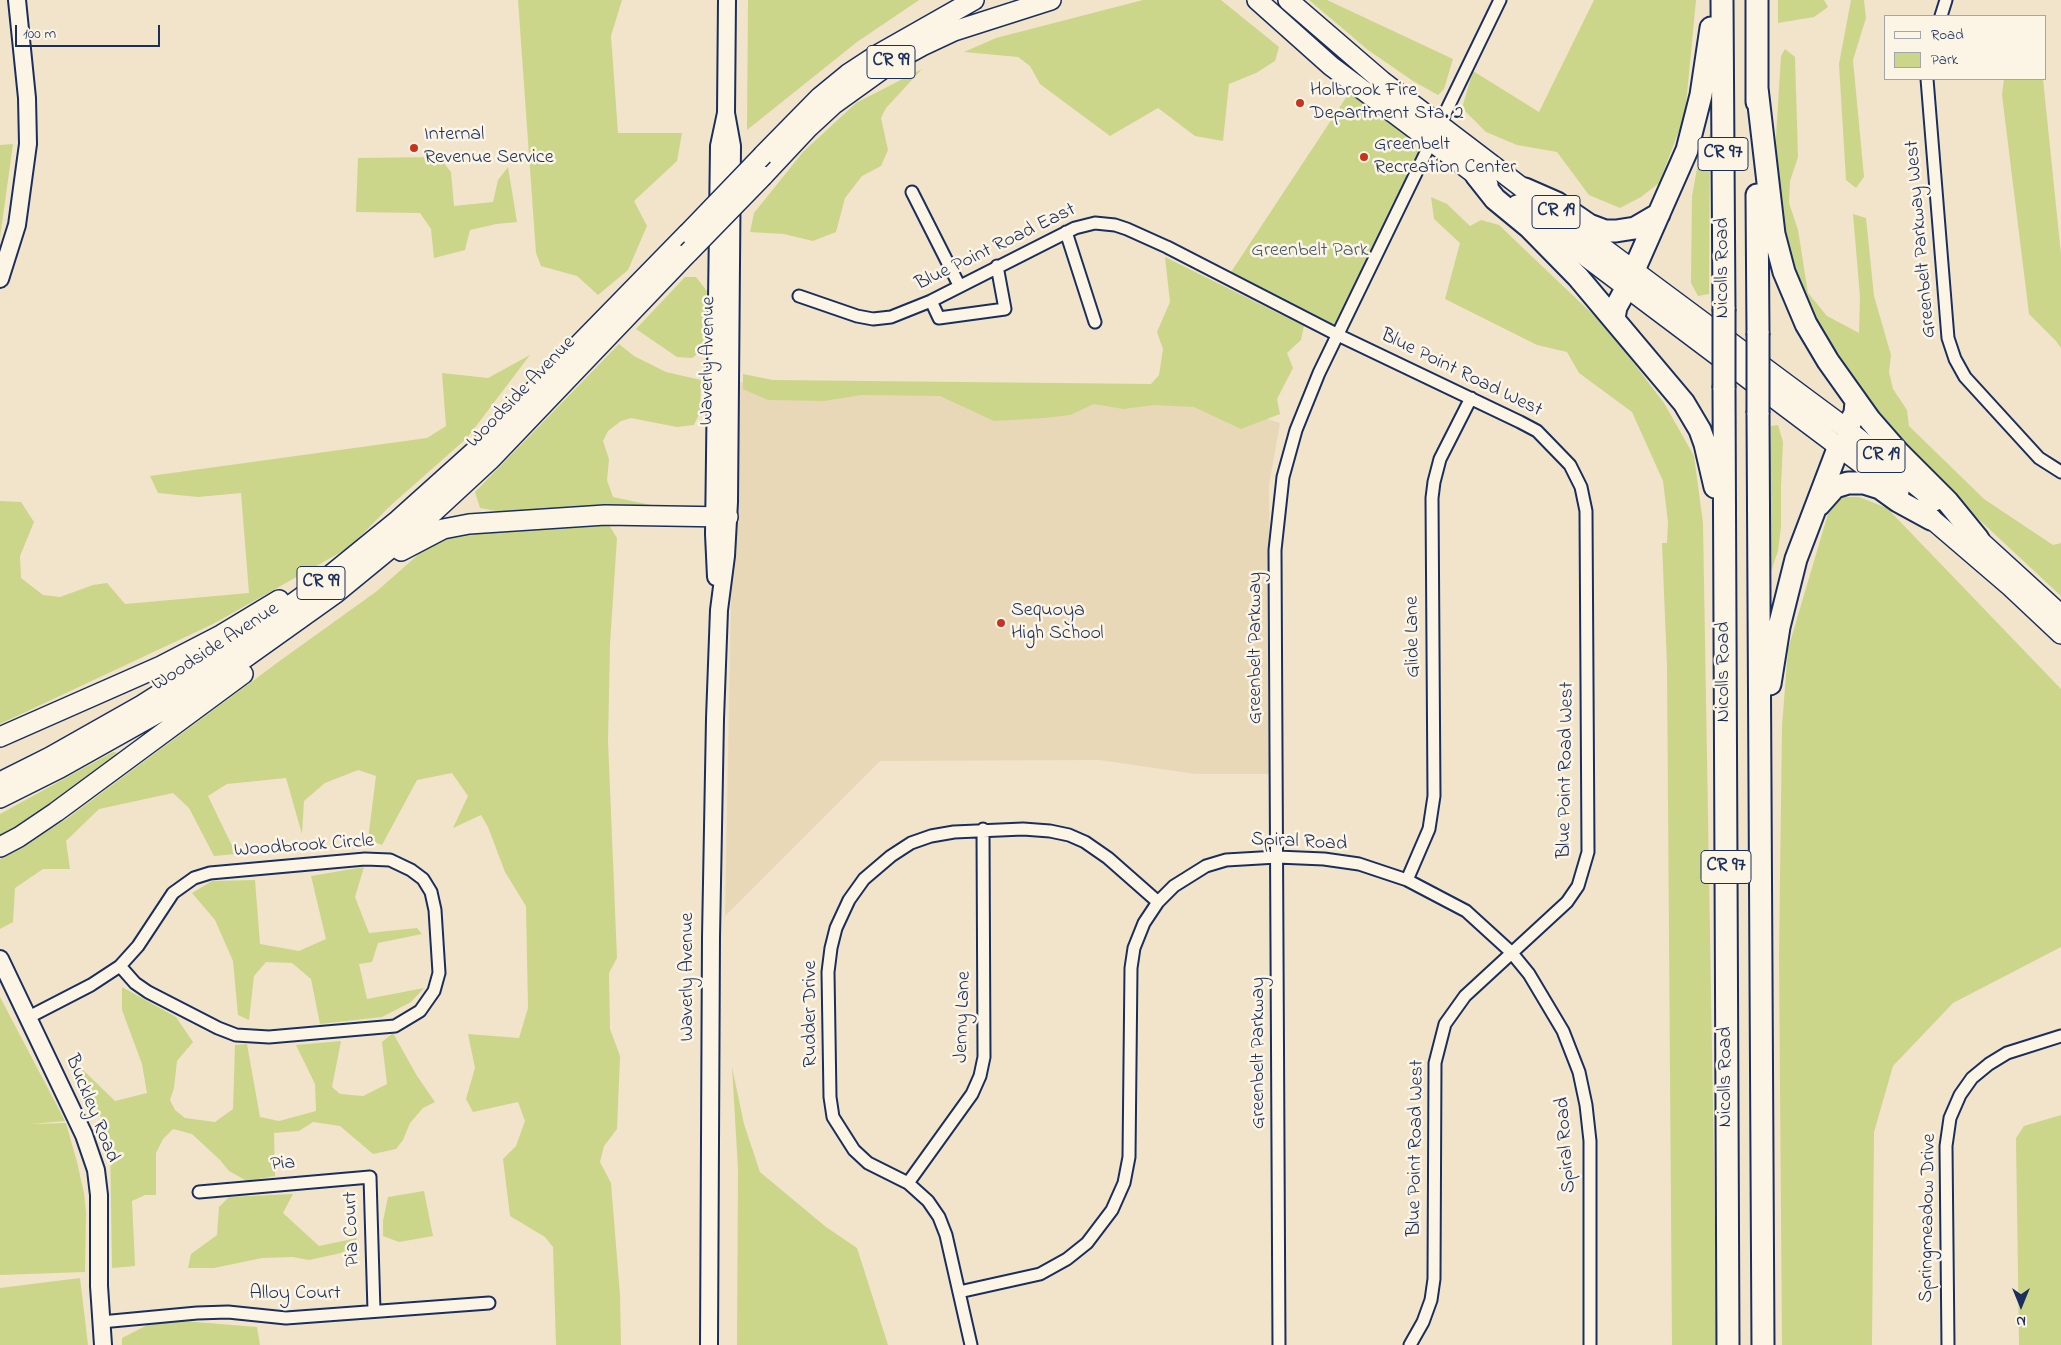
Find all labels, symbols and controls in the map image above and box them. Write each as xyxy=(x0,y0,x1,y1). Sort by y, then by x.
scale bar xyxy=(18,15,162,47)
legend xyxy=(1884,15,2046,80)
text: 100 m xyxy=(23,23,56,45)
text: Road xyxy=(1931,24,1964,46)
road number: CR 99 xyxy=(867,46,915,78)
text: Park xyxy=(1931,49,1958,71)
place label: Holbrook Fire Department Sta. 2 xyxy=(1310,80,1464,127)
marker: Holbrook Fire Department Sta. 2 xyxy=(1294,97,1306,109)
place label: Internal Revenue Service xyxy=(424,124,554,171)
place label: Greenbelt Recreation Center xyxy=(1374,134,1516,181)
road number: CR 97 xyxy=(1698,138,1748,170)
street label: Greenbelt Parkway West xyxy=(1901,139,1943,339)
marker: Internal Revenue Service xyxy=(408,142,420,154)
marker: Greenbelt Recreation Center xyxy=(1358,151,1370,163)
road number: CR 19 xyxy=(1532,196,1580,228)
street label: Blue Point Road East xyxy=(912,199,1080,297)
street label: Nicolls Road xyxy=(1712,217,1736,319)
park label: Greenbelt Park xyxy=(1251,240,1369,264)
street label: Waverly Avenue xyxy=(696,296,722,426)
street label: Blue Point Road West xyxy=(1376,324,1546,424)
street label: Woodside Avenue xyxy=(463,332,581,454)
road number: CR 19 xyxy=(1857,440,1905,472)
road number: CR 99 xyxy=(297,566,345,600)
street label: Greenbelt Parkway xyxy=(1245,572,1269,724)
street label: Glide Lane xyxy=(1401,596,1427,678)
street label: Woodside Avenue xyxy=(148,598,284,698)
place label: Sequoya High School xyxy=(1011,600,1104,647)
marker: Sequoya High School xyxy=(995,617,1007,629)
street label: Nicolls Road xyxy=(1713,621,1737,723)
street label: Blue Point Road West xyxy=(1553,681,1581,859)
street label: Spiral Road xyxy=(1250,828,1348,858)
street label: Woodbrook Circle xyxy=(233,830,375,864)
road number: CR 97 xyxy=(1701,850,1751,884)
street label: Waverly Avenue xyxy=(677,912,701,1042)
street label: Rudder Drive xyxy=(800,961,824,1067)
street label: Jenny Lane xyxy=(950,971,978,1063)
street label: Greenbelt Parkway xyxy=(1248,977,1272,1129)
street label: Nicolls Road xyxy=(1715,1026,1739,1128)
street label: Buckley Road xyxy=(58,1051,124,1167)
street label: Blue Point Road West xyxy=(1403,1059,1431,1237)
street label: Spiral Road xyxy=(1552,1096,1582,1194)
street label: Springmeadow Drive xyxy=(1916,1133,1942,1303)
street label: Pia xyxy=(270,1152,296,1178)
street label: Pia Court xyxy=(340,1191,366,1267)
north arrow xyxy=(1996,1280,2046,1330)
street label: Alloy Court xyxy=(249,1283,341,1307)
text: N xyxy=(2016,1310,2026,1331)

